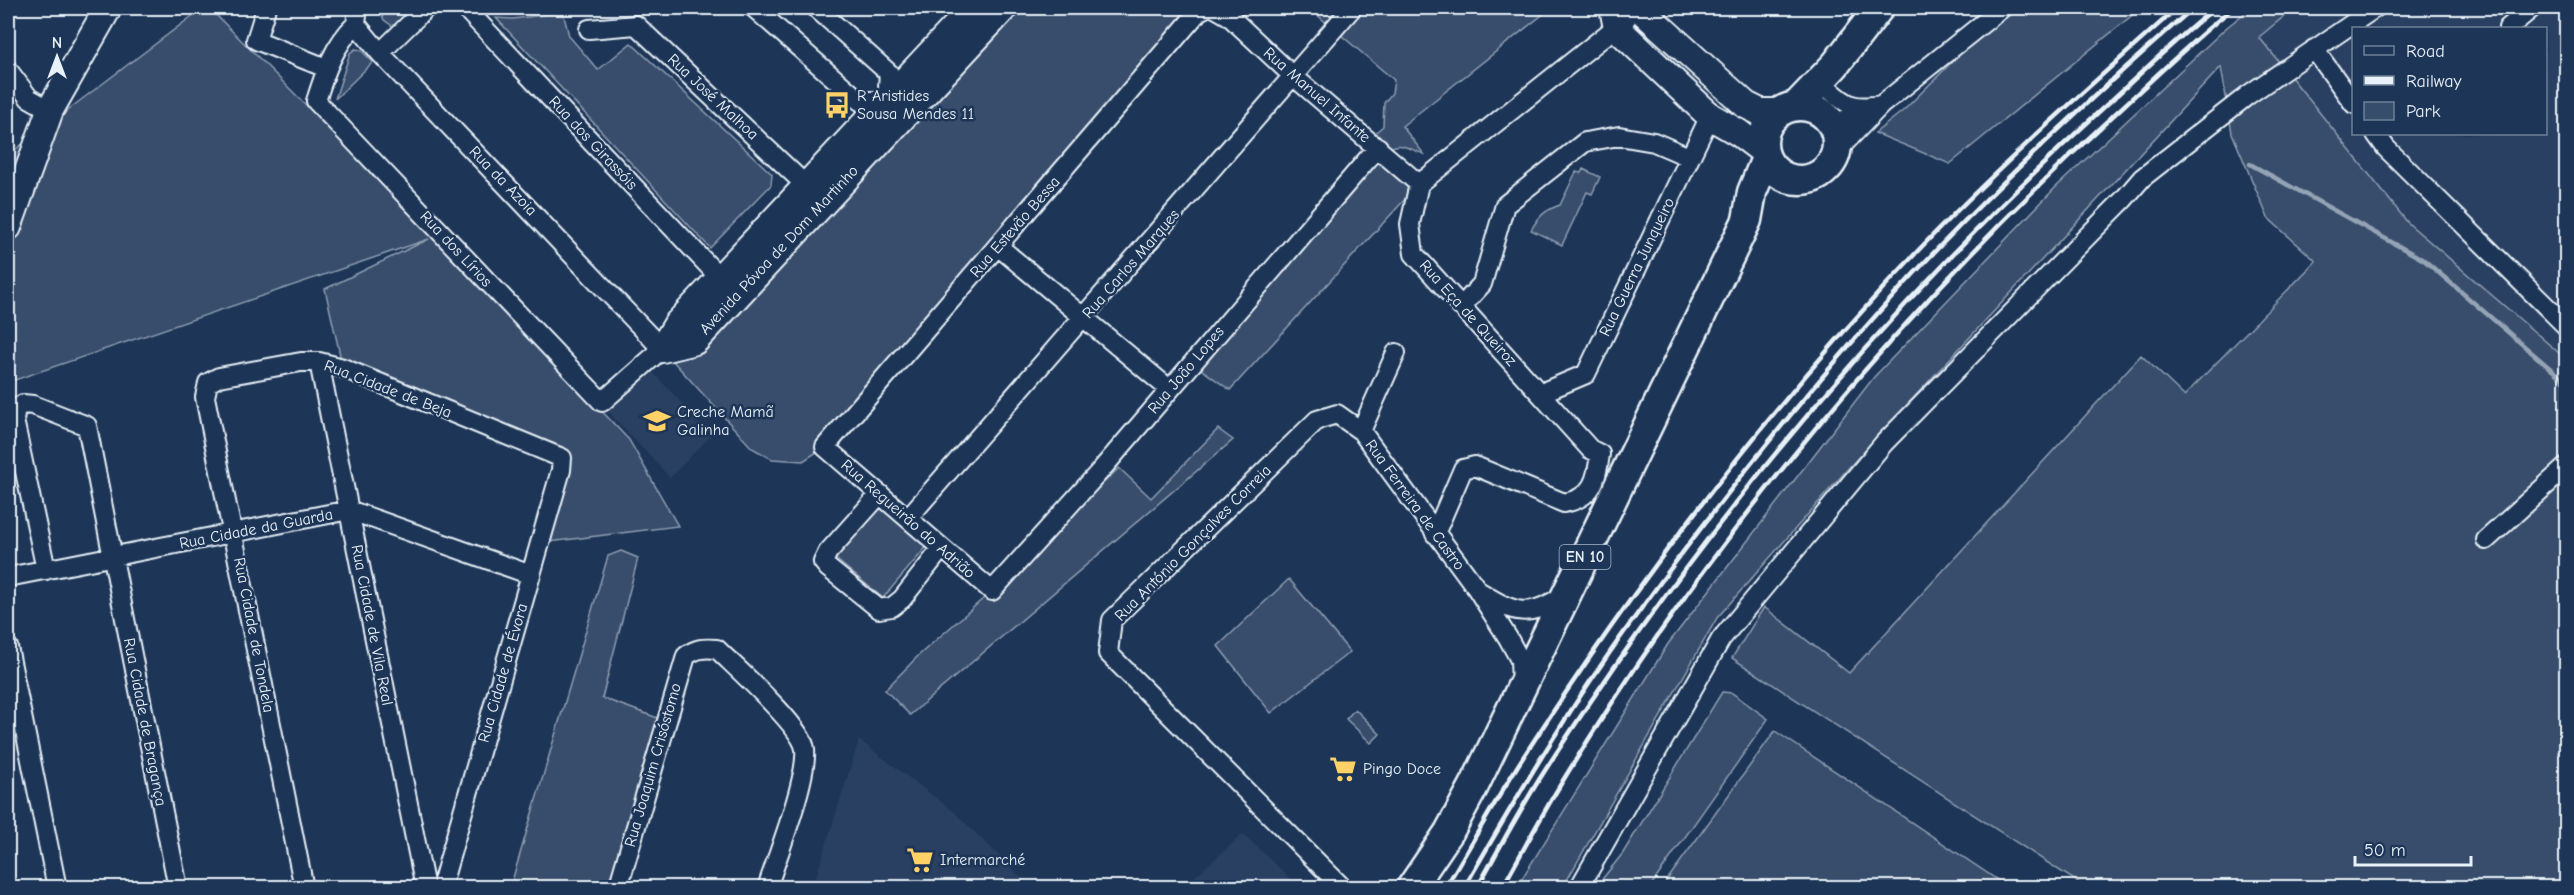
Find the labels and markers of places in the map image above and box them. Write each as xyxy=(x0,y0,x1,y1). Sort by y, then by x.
place label: R Aristides Sousa Mendes 11 xyxy=(857,87,974,123)
bus stop icon: R Aristides Sousa Mendes 11 xyxy=(822,90,852,120)
place label: Creche Mamã Galinha xyxy=(677,403,774,439)
school or university icon: Creche Mamã Galinha xyxy=(642,406,672,436)
supermarket icon: Pingo Doce xyxy=(1328,754,1358,784)
place label: Pingo Doce xyxy=(1363,760,1441,778)
supermarket icon: Intermarché xyxy=(905,845,935,875)
place label: Intermarché xyxy=(940,851,1025,869)

